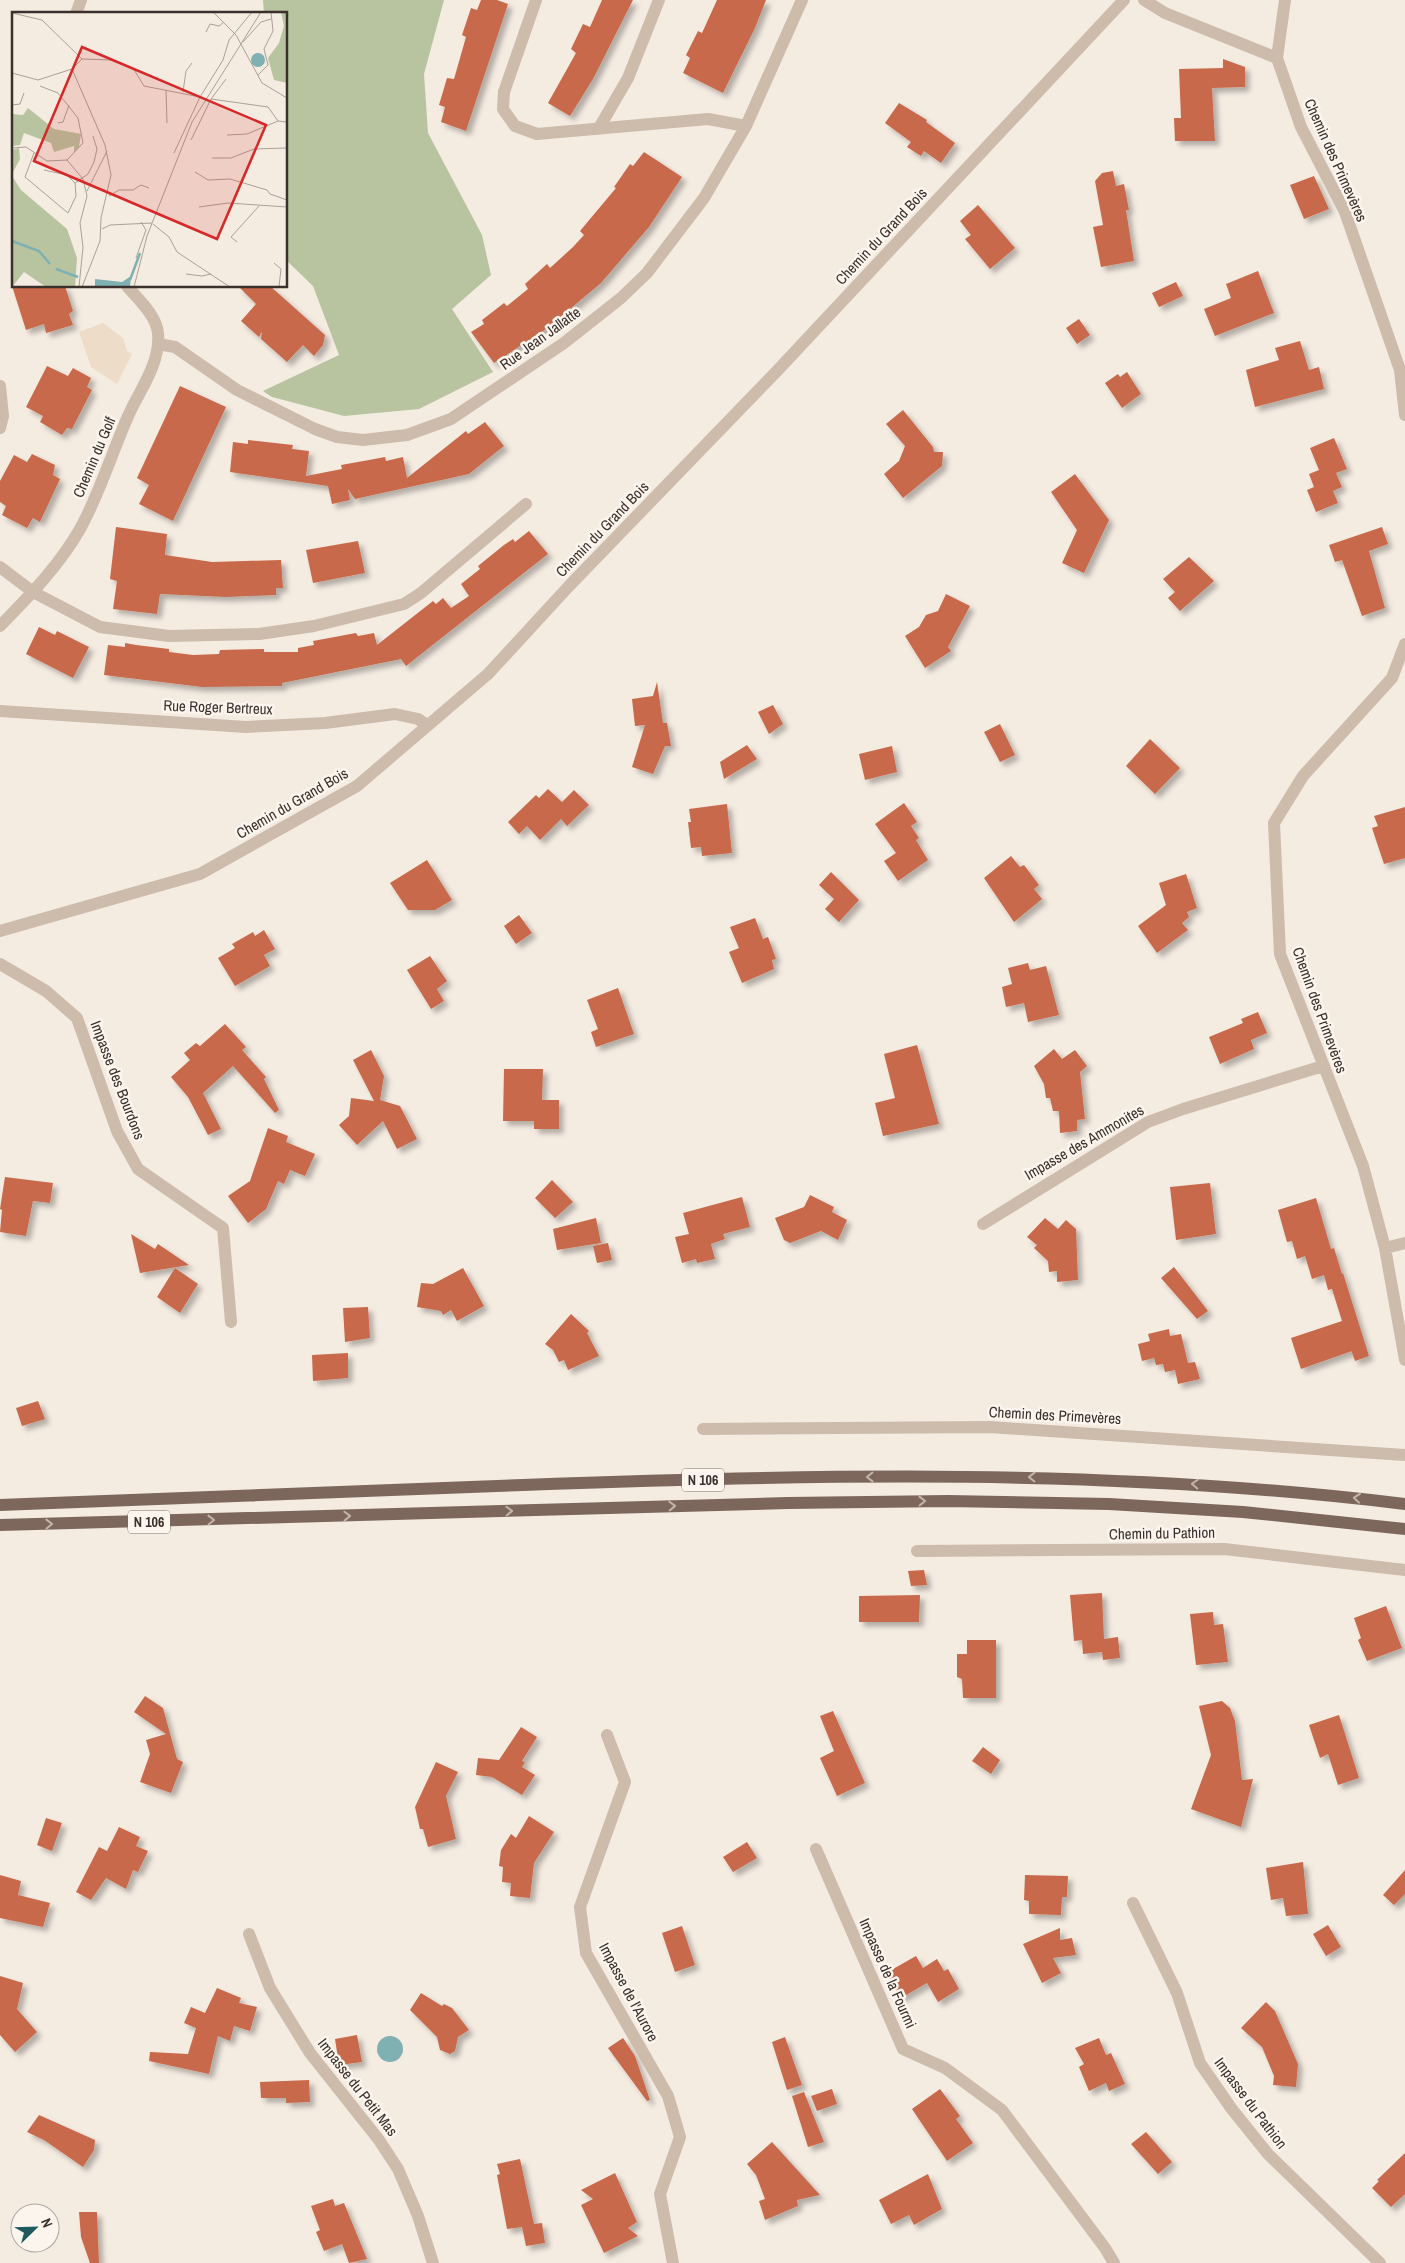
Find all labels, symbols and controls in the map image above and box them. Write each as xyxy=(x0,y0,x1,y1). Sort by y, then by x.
inset map xyxy=(12,12,288,288)
street label: Chemin des Primevères xyxy=(1299,95,1373,225)
street label: Chemin du Grand Bois xyxy=(830,183,932,289)
street label: Rue Jean Jallatte xyxy=(495,301,585,374)
street label: Chemin du Golf xyxy=(68,413,121,501)
street label: Chemin du Grand Bois xyxy=(551,476,653,582)
street label: Rue Roger Bertreux xyxy=(163,695,274,719)
street label: Chemin du Grand Bois xyxy=(232,762,352,844)
street label: Chemin des Primevères xyxy=(1287,944,1353,1076)
street label: Impasse des Bourdons xyxy=(86,1018,150,1142)
street label: Impasse des Ammonites xyxy=(1020,1099,1148,1185)
street label: Chemin des Primevères xyxy=(988,1401,1122,1429)
road number: N 106 xyxy=(682,1468,724,1492)
one-way arrow xyxy=(866,1472,874,1482)
one-way arrow xyxy=(1028,1472,1036,1483)
one-way arrow xyxy=(1190,1479,1198,1490)
one-way arrow xyxy=(1352,1493,1360,1504)
one-way arrow xyxy=(918,1496,926,1506)
one-way arrow xyxy=(668,1501,676,1512)
one-way arrow xyxy=(505,1506,513,1517)
road number: N 106 xyxy=(128,1510,170,1534)
one-way arrow xyxy=(343,1511,351,1522)
one-way arrow xyxy=(208,1515,215,1525)
one-way arrow xyxy=(45,1519,53,1529)
street label: Chemin du Pathion xyxy=(1109,1522,1215,1544)
street label: Impasse de la Fourmi xyxy=(854,1915,922,2031)
street label: Impasse de l'Aurore xyxy=(594,1939,664,2045)
street label: Impasse du Petit Mas xyxy=(313,2034,403,2140)
street label: Impasse du Pathion xyxy=(1210,2053,1292,2153)
north arrow xyxy=(10,2203,60,2253)
text: N xyxy=(37,2216,57,2230)

